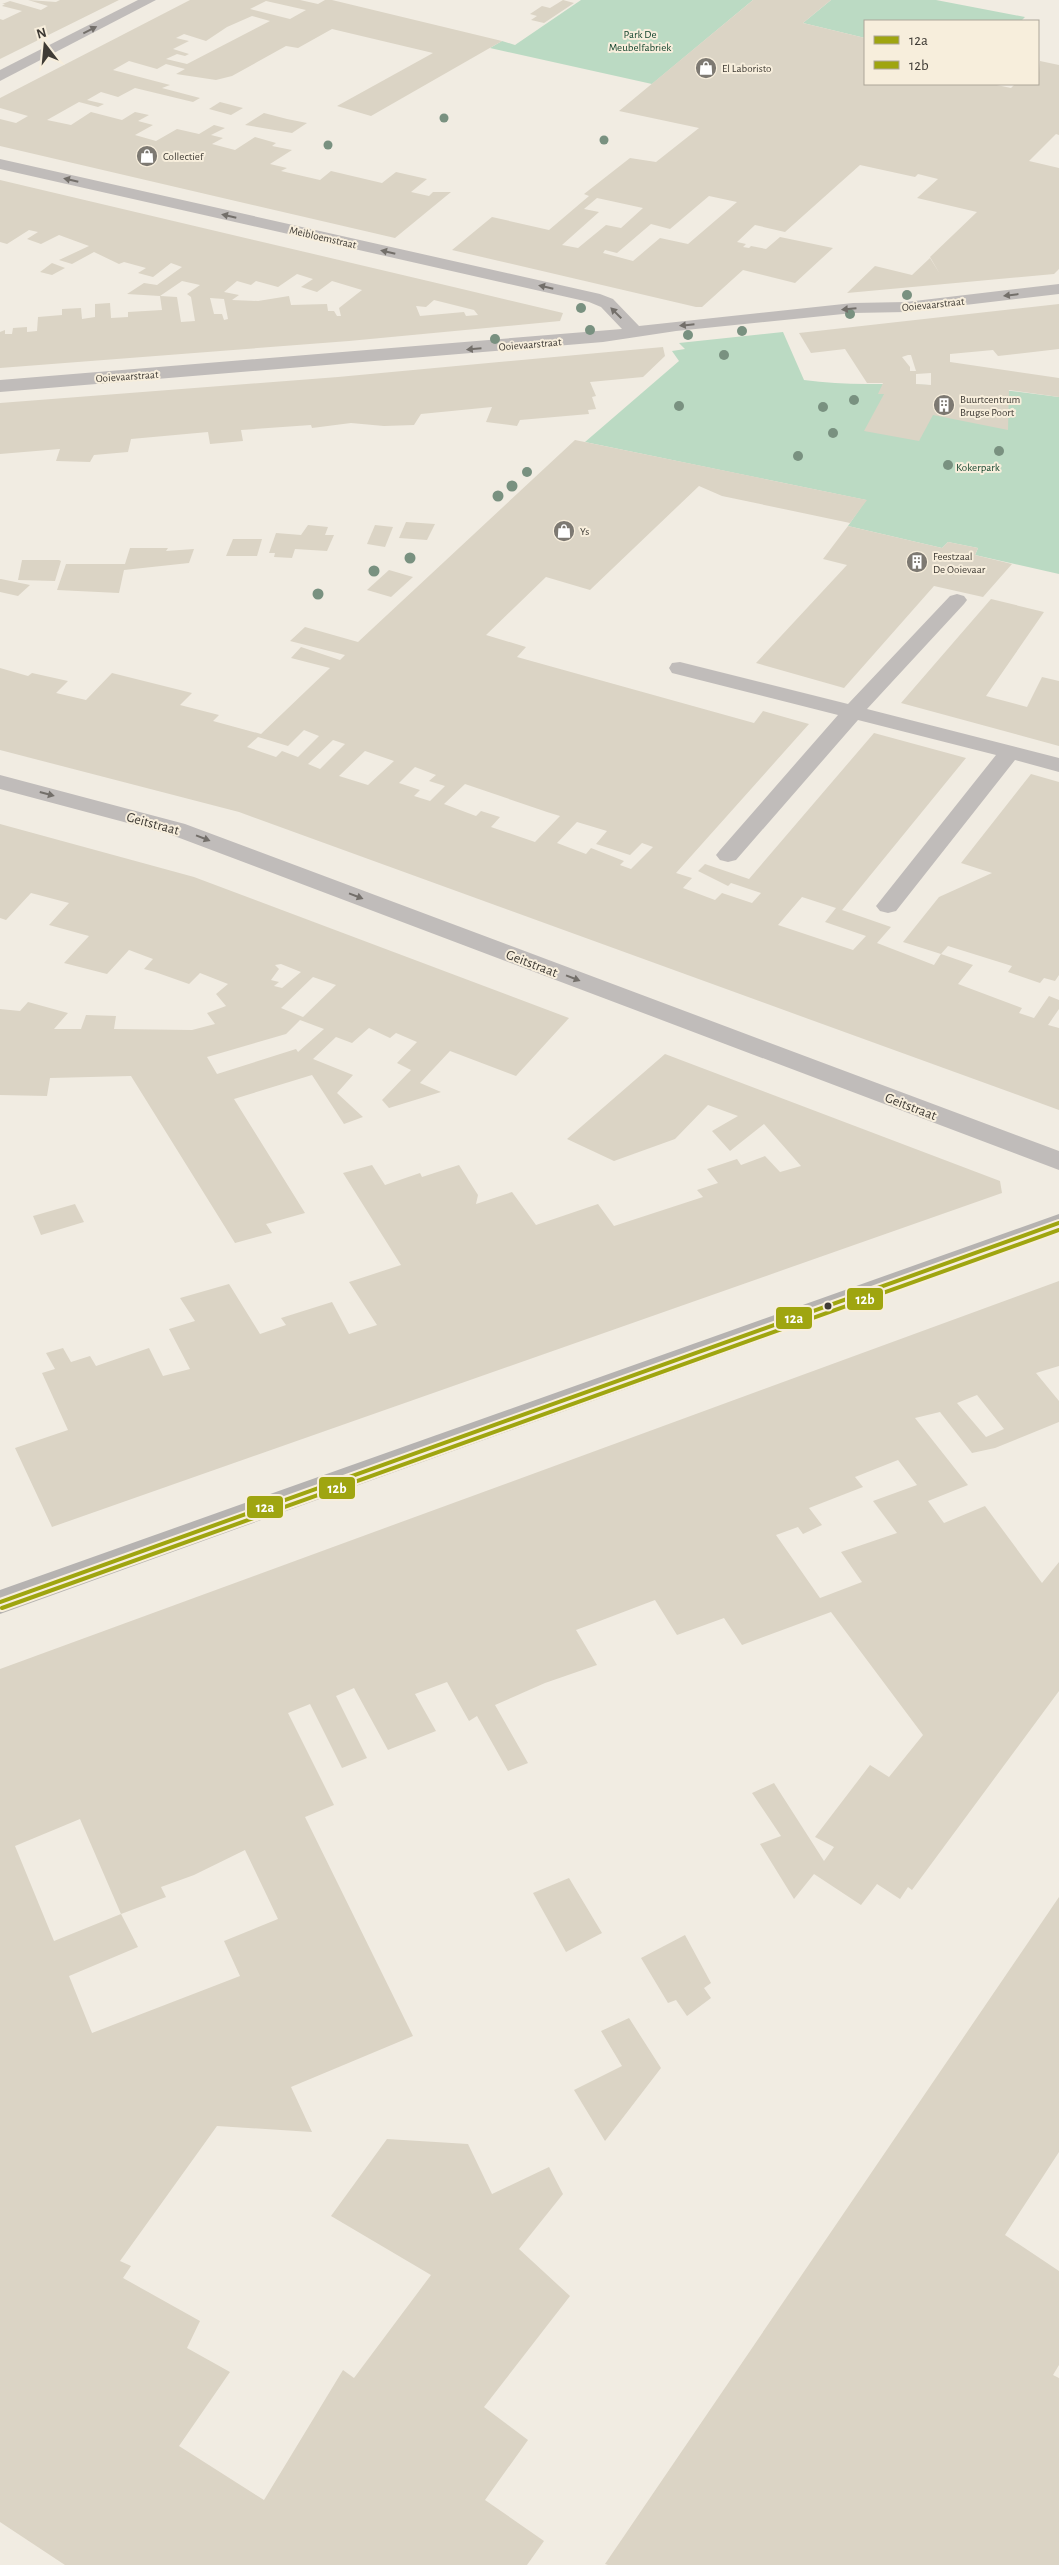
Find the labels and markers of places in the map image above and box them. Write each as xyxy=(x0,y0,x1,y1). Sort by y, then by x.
shop icon: El Laboristo xyxy=(694,56,718,80)
place label: El Laboristo xyxy=(722,63,771,74)
shop icon: Collectief xyxy=(135,144,159,168)
place label: Collectief xyxy=(163,151,204,162)
building icon: Buurtcentrum Brugse Poort xyxy=(932,393,956,417)
place label: Buurtcentrum Brugse Poort xyxy=(960,394,1020,418)
shop icon: Ys xyxy=(552,519,576,543)
place label: Ys xyxy=(580,526,589,537)
building icon: Feestzaal De Ooievaar xyxy=(905,550,929,574)
place label: Feestzaal De Ooievaar xyxy=(933,551,986,575)
unlabelled marker xyxy=(823,1301,833,1311)

